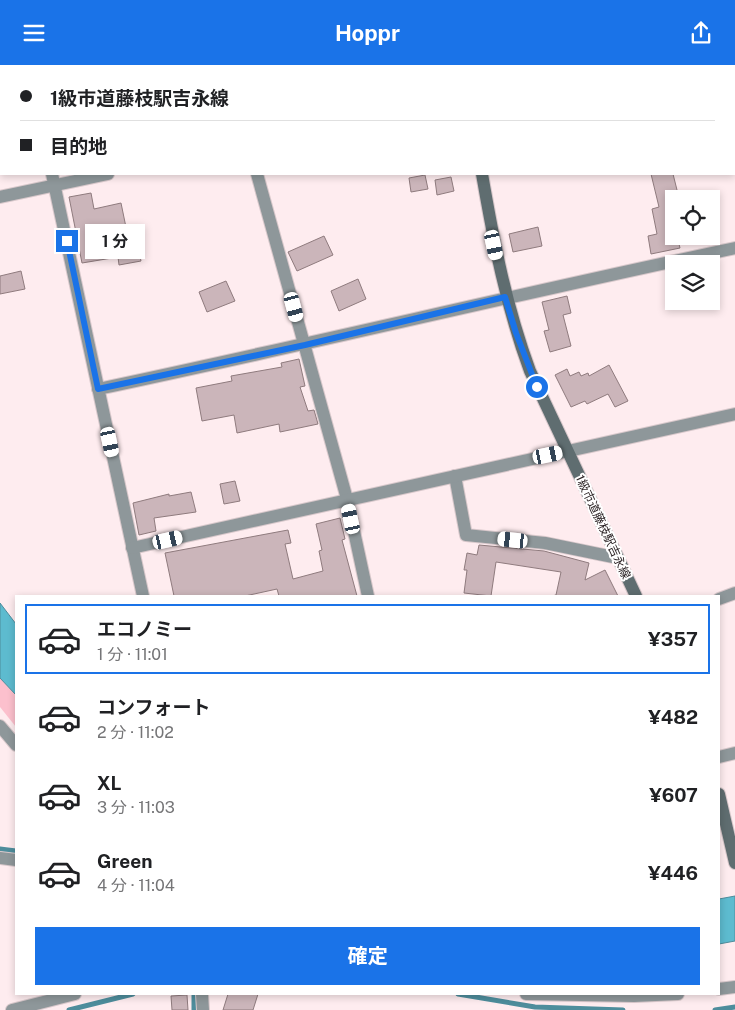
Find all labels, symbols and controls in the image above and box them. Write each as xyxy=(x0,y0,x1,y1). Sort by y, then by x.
icon: menu xyxy=(20,19,48,47)
icon: share xyxy=(687,19,715,47)
text: Hoppr xyxy=(335,20,400,46)
text: 1級市道藤枝駅吉永線 xyxy=(50,87,229,109)
text: 目的地 xyxy=(50,135,107,157)
map controls xyxy=(665,190,720,310)
button: locate xyxy=(665,190,720,245)
callout: 1 分 xyxy=(84,223,144,259)
car xyxy=(483,229,504,261)
route end xyxy=(56,230,78,252)
text: 1 分 xyxy=(102,232,128,251)
button: layers xyxy=(665,255,720,310)
car xyxy=(282,291,305,323)
route start xyxy=(526,376,548,398)
car xyxy=(99,426,120,458)
car xyxy=(531,445,564,465)
street label: 1級市道藤枝駅吉永線 xyxy=(573,473,633,581)
car xyxy=(340,503,361,535)
car xyxy=(151,529,184,551)
car xyxy=(497,531,528,549)
icon: car xyxy=(37,617,82,662)
text: エコノミー xyxy=(97,618,192,640)
text: ¥357 xyxy=(648,628,698,650)
text: 1 分 · 11:01 xyxy=(97,645,168,664)
icon: car xyxy=(37,695,82,740)
text: コンフォート xyxy=(97,696,210,718)
text: ¥482 xyxy=(648,706,698,728)
text: 2 分 · 11:02 xyxy=(97,723,174,742)
text: XL xyxy=(97,772,122,794)
icon: car xyxy=(37,773,82,818)
text: ¥607 xyxy=(649,784,698,806)
text: 3 分 · 11:03 xyxy=(97,798,175,817)
text: Green xyxy=(97,850,152,872)
icon: car xyxy=(37,851,82,896)
text: ¥446 xyxy=(648,862,698,884)
text: 4 分 · 11:04 xyxy=(97,876,175,895)
button: 確定 xyxy=(35,927,700,985)

